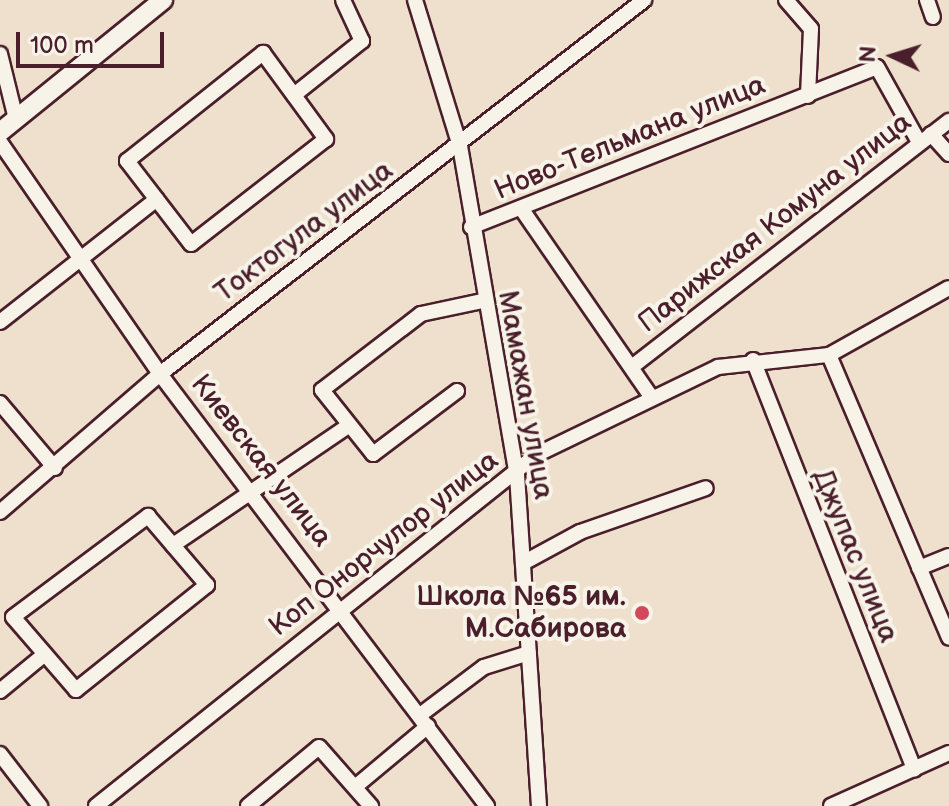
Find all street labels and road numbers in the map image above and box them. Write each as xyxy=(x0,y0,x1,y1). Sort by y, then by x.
street label: Ново-Тельмана улица xyxy=(490,68,770,208)
street label: Парижская Комуна улица xyxy=(632,106,918,340)
street label: Токтогула улица xyxy=(208,154,400,310)
street label: Мамажан улица xyxy=(490,288,560,502)
street label: Киевская улица xyxy=(183,368,339,554)
street label: Коп Онорчулор улица xyxy=(263,444,505,644)
street label: Джупас улица xyxy=(805,465,905,647)

